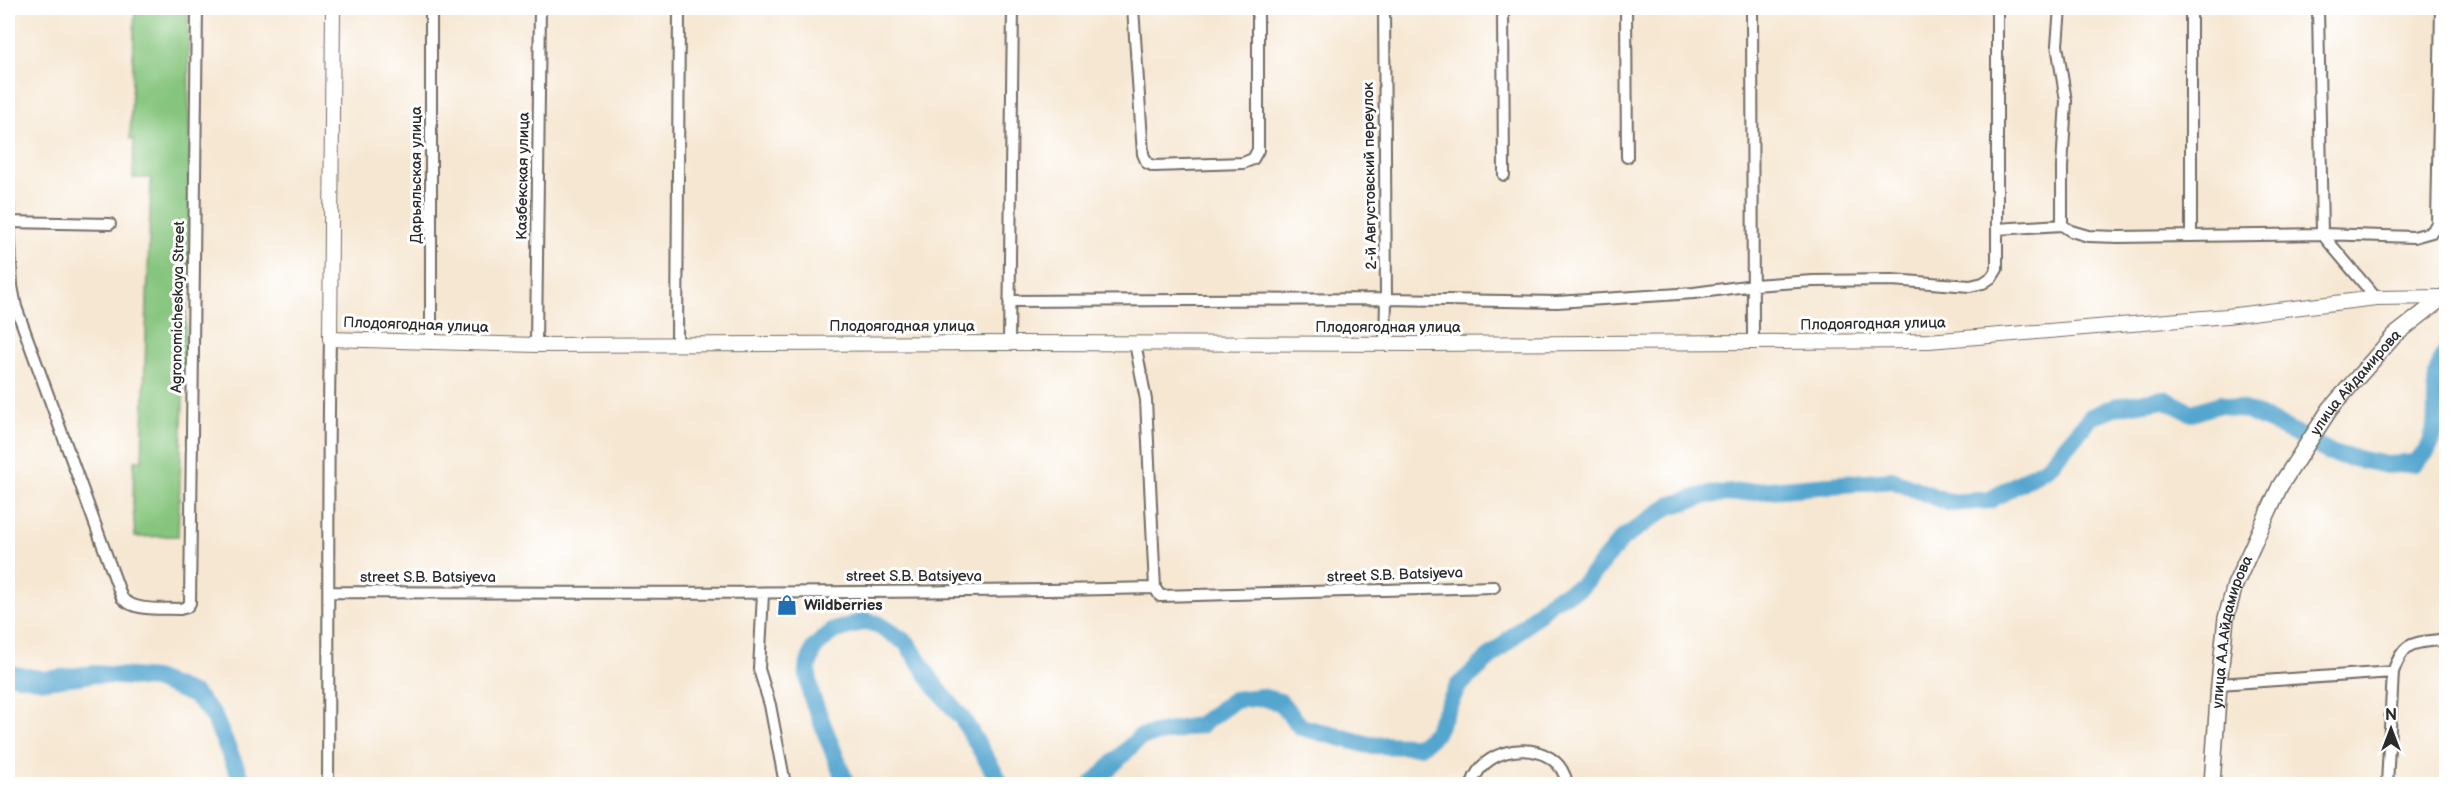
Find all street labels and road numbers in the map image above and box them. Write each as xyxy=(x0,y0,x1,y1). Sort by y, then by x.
street label: 2-й Августовский переулок xyxy=(1359,82,1381,270)
street label: Дарьяльская улица xyxy=(407,106,426,244)
street label: Казбекская улица xyxy=(512,112,534,240)
street label: Agronomicheskaya Street xyxy=(167,220,189,393)
street label: Плодоягодная улица xyxy=(343,313,489,337)
street label: Плодоягодная улица xyxy=(1800,313,1946,335)
street label: Плодоягодная улица xyxy=(829,317,975,336)
street label: Плодоягодная улица xyxy=(1315,318,1461,337)
street label: улица Айдамирова xyxy=(2306,325,2405,439)
street label: улица А.А.Айдамирова xyxy=(2208,552,2257,709)
street label: street S.B. Batsiyeva xyxy=(1327,563,1463,587)
street label: street S.B. Batsiyeva xyxy=(846,567,982,586)
street label: street S.B. Batsiyeva xyxy=(360,568,496,587)

